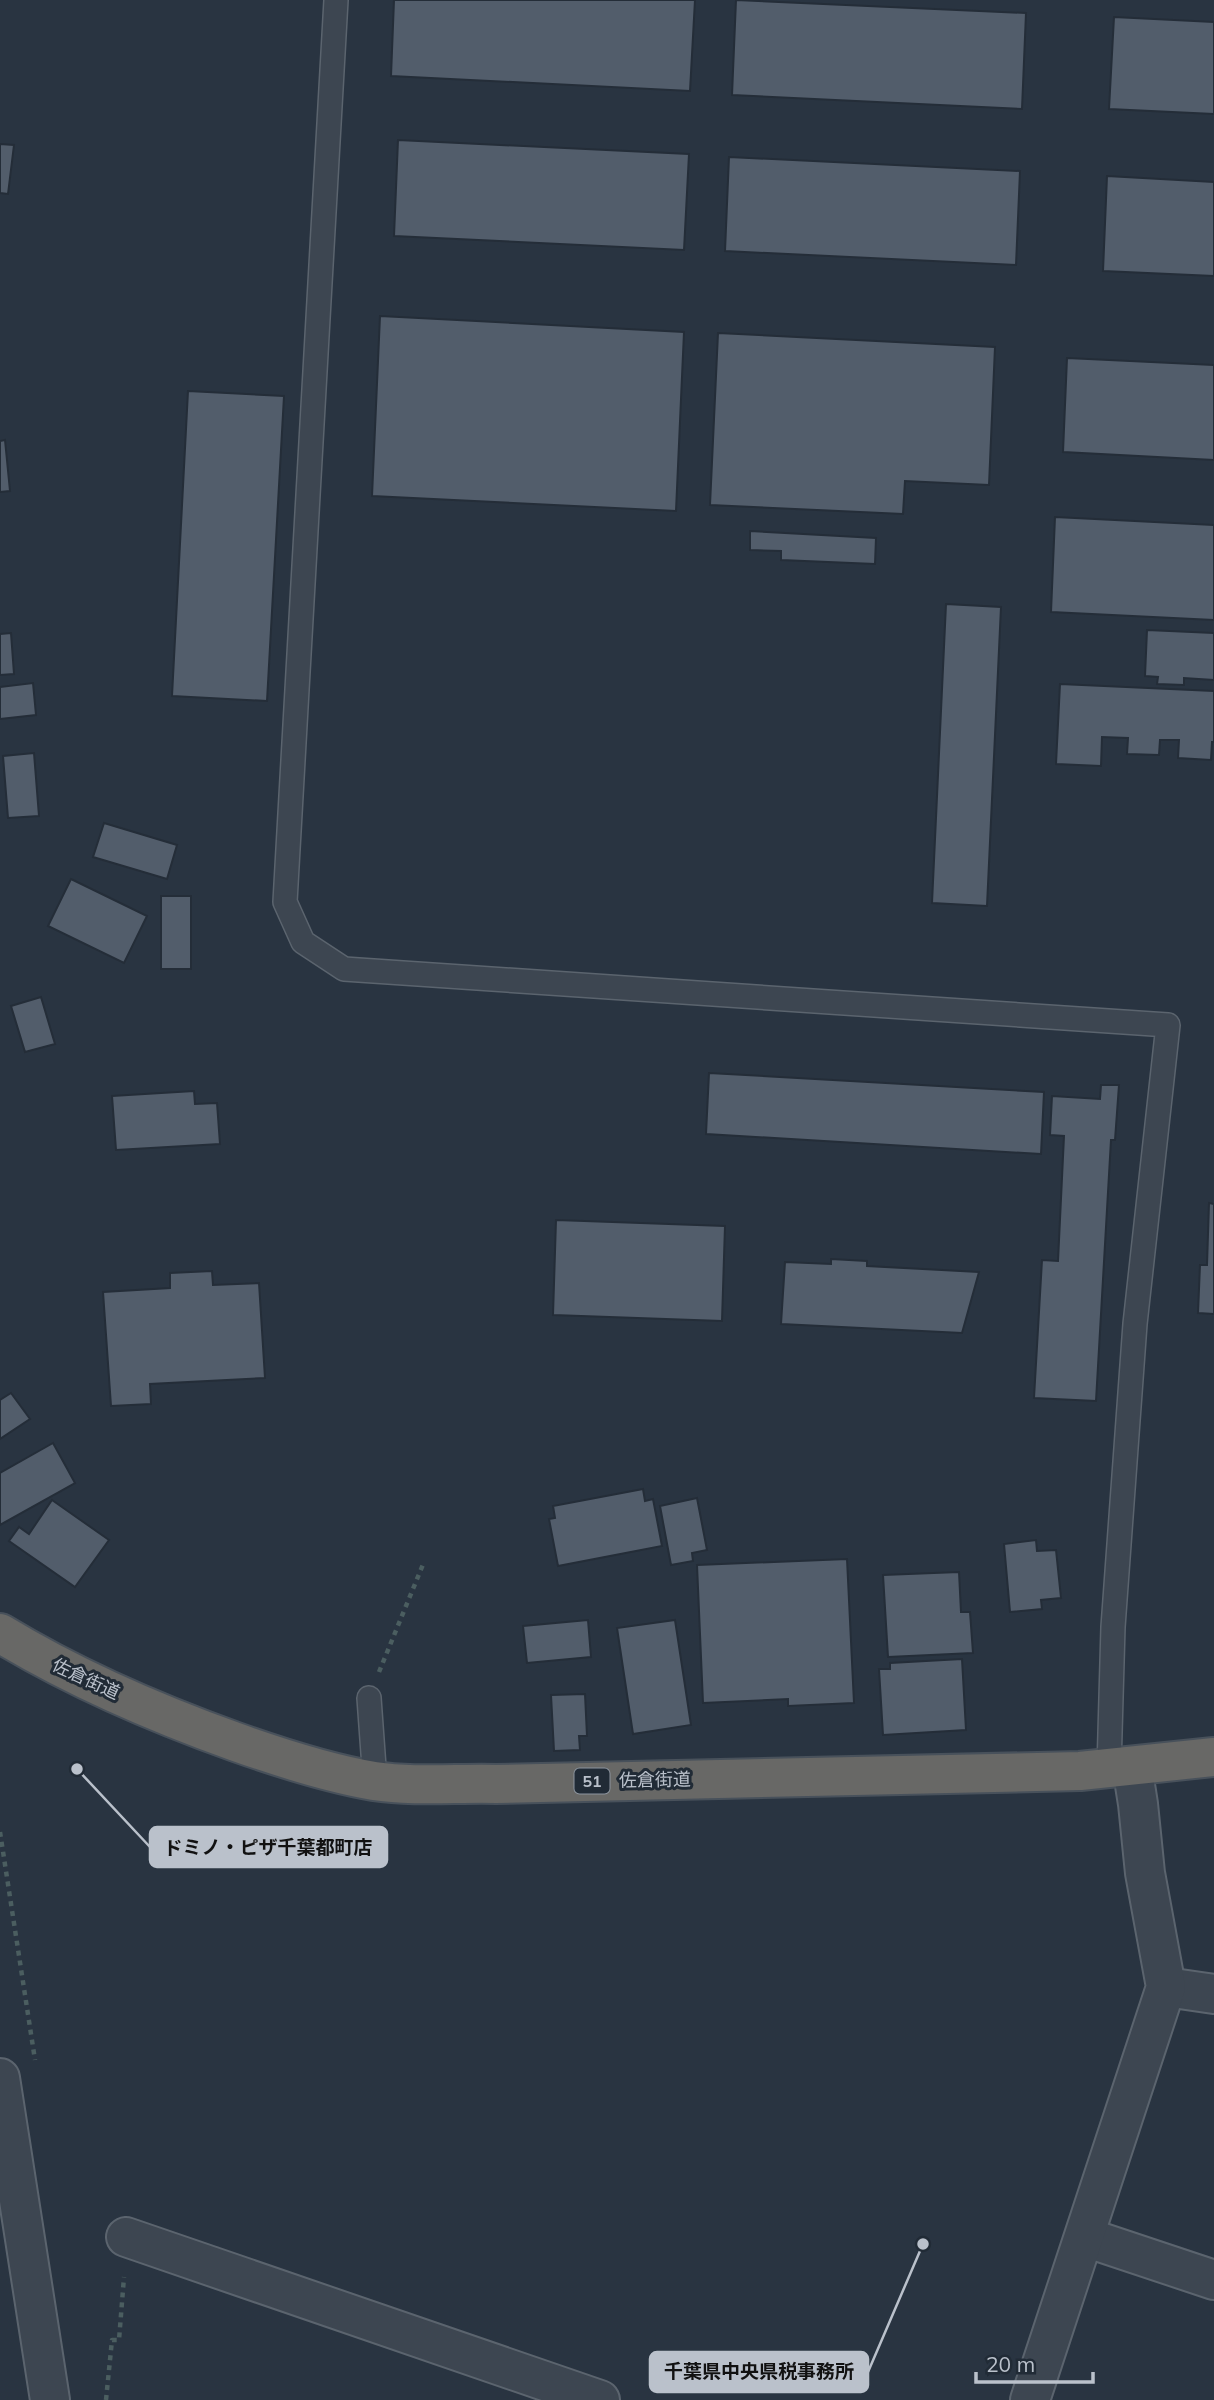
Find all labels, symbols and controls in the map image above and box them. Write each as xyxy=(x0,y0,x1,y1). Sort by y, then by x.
street label: 佐倉街道 xyxy=(49,1653,124,1704)
street label: 佐倉街道 xyxy=(619,1767,691,1792)
road number: 51 xyxy=(574,1768,610,1794)
callout: ドミノ・ピザ千葉都町店 xyxy=(150,1827,387,1867)
text: ドミノ・ピザ千葉都町店 xyxy=(163,1835,373,1859)
scale bar xyxy=(976,2340,1093,2384)
text: 20 m xyxy=(986,2351,1035,2377)
callout: 千葉県中央県税事務所 xyxy=(650,2352,868,2392)
text: 千葉県中央県税事務所 xyxy=(664,2359,854,2383)

